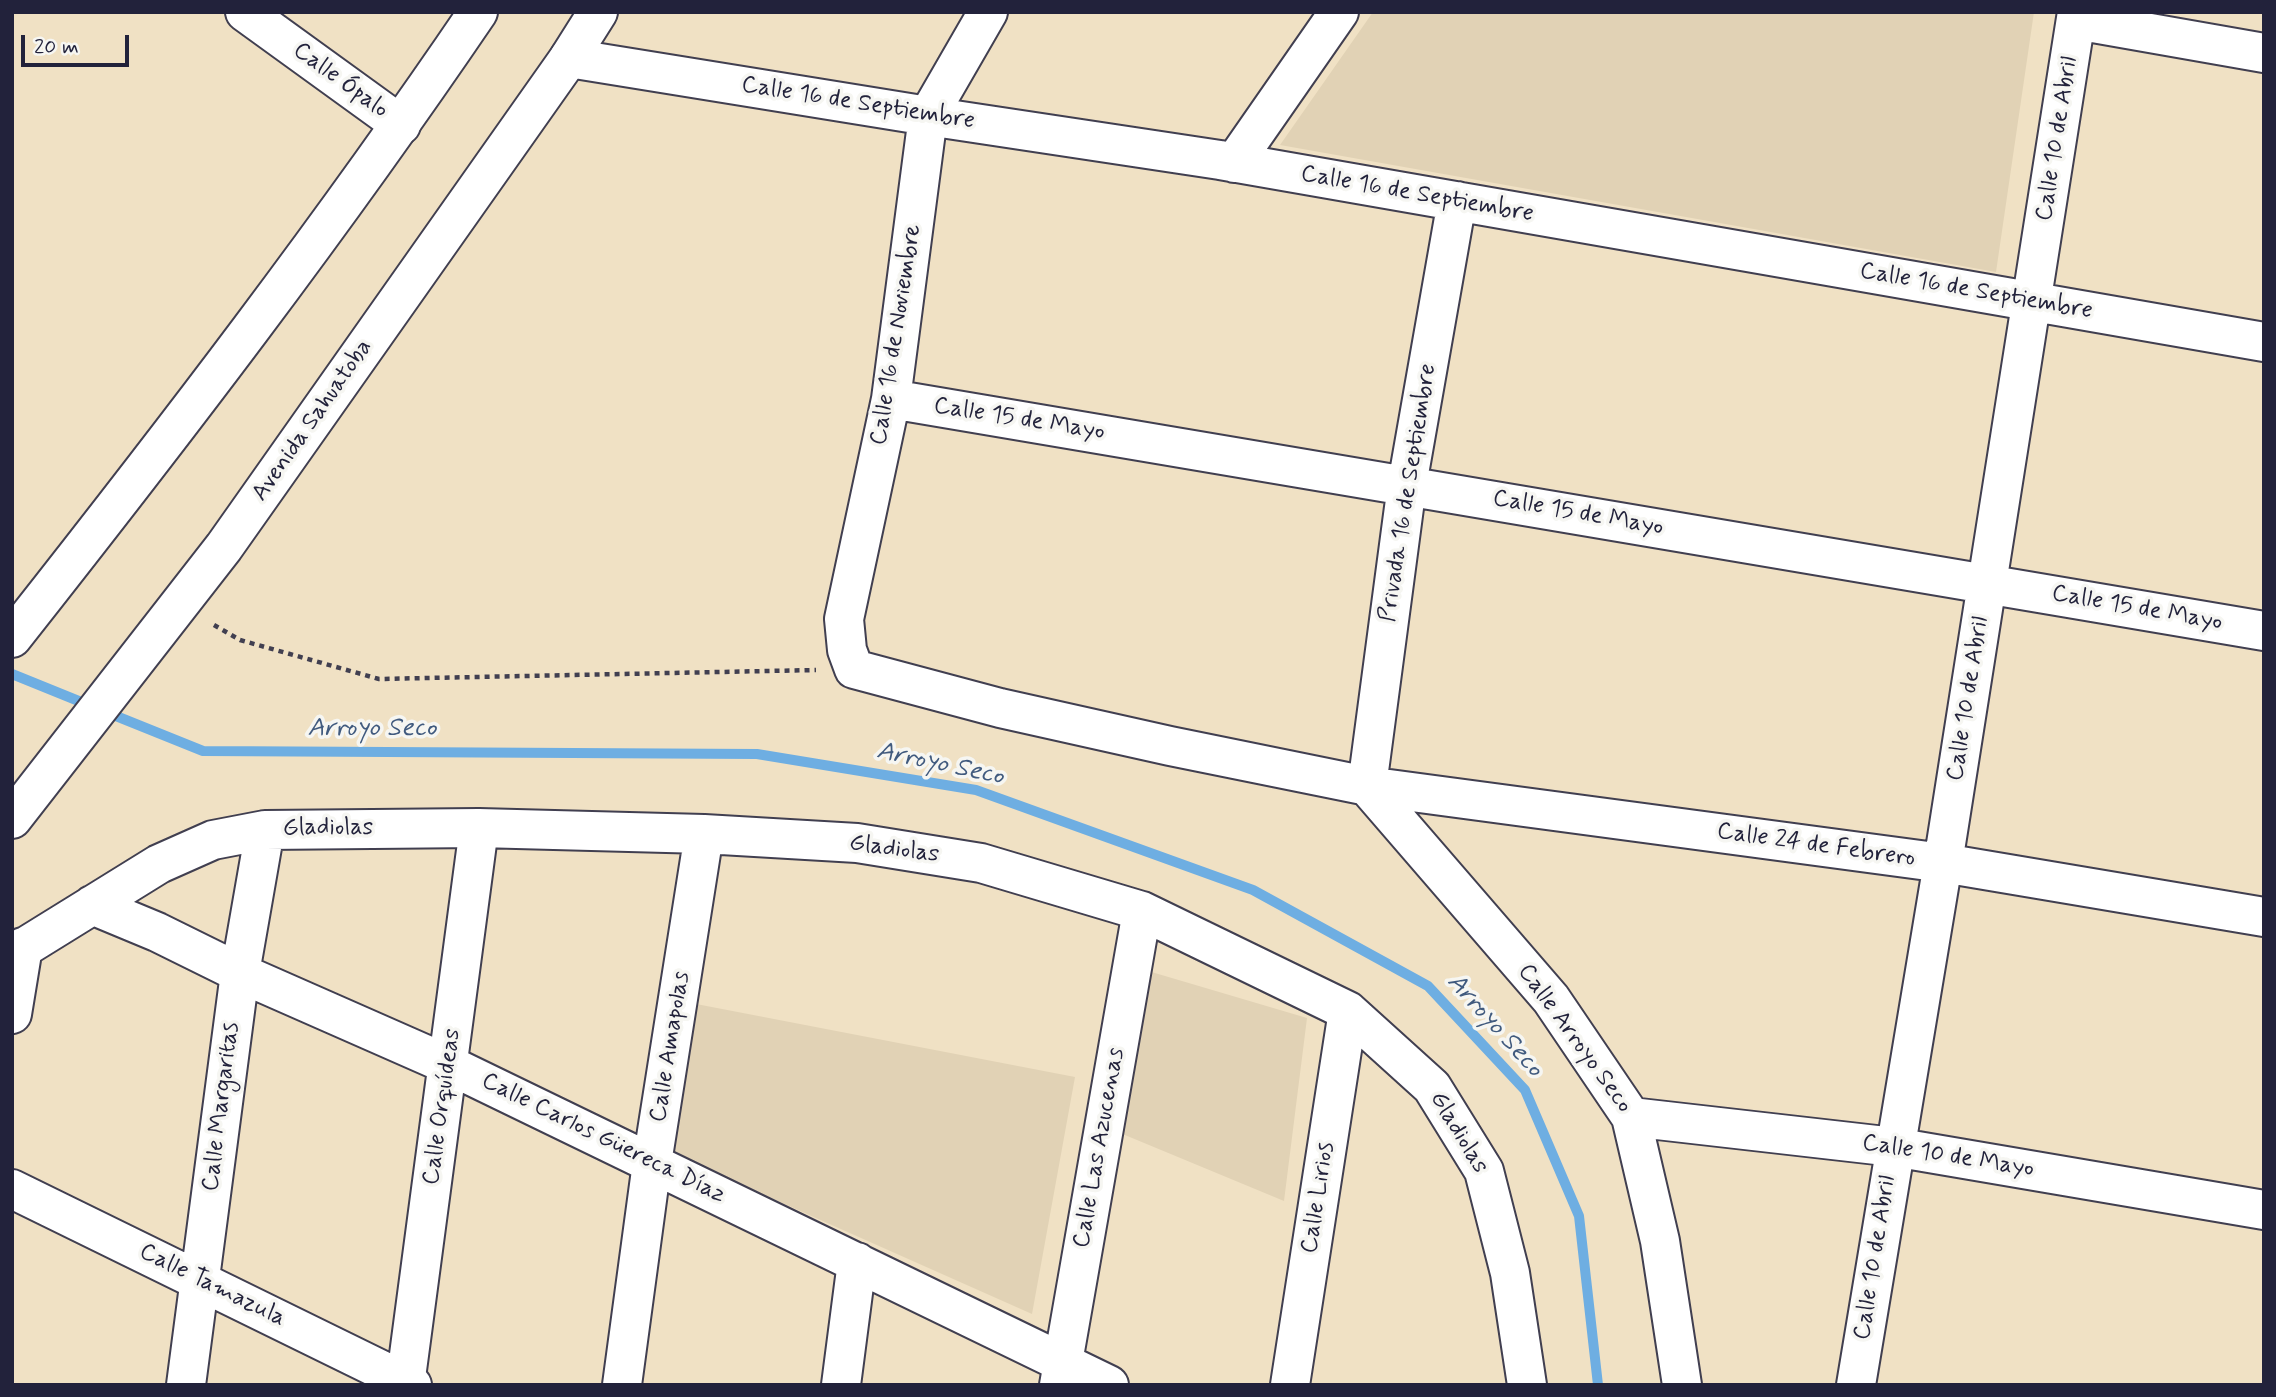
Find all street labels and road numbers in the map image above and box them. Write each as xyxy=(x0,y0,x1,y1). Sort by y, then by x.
street label: Calle Ópalo xyxy=(287,37,393,125)
street label: Calle 10 de Abril xyxy=(2031,55,2085,223)
street label: Calle 16 de Septiembre xyxy=(739,71,977,137)
street label: Calle 16 de Septiembre xyxy=(1298,160,1536,230)
street label: Calle 16 de Noviembre xyxy=(865,223,929,447)
street label: Calle 16 de Septiembre xyxy=(1857,257,2095,327)
street label: Avenida Sahuatoba xyxy=(246,335,380,507)
street label: Privada 16 de Septiembre xyxy=(1374,362,1444,624)
street label: Calle 15 de Mayo xyxy=(931,392,1107,448)
street label: Calle 15 de Mayo xyxy=(1490,485,1666,543)
street label: Calle 15 de Mayo xyxy=(2049,580,2225,638)
street label: Calle 10 de Abril xyxy=(1942,615,1996,783)
street label: Gladiolas xyxy=(283,815,373,843)
street label: Calle 24 de Febrero xyxy=(1715,818,1917,874)
street label: Gladiolas xyxy=(847,829,941,871)
street label: Calle Arroyo Seco xyxy=(1510,959,1638,1119)
street label: Calle Amapolas xyxy=(645,970,697,1124)
street label: Calle Margaritas xyxy=(197,1021,247,1193)
street label: Calle Orquídeas xyxy=(418,1027,468,1187)
street label: Calle Las Azucenas xyxy=(1068,1046,1132,1250)
street label: Calle Carlos Güereca Díaz xyxy=(476,1067,730,1211)
street label: Gladiolas xyxy=(1422,1087,1494,1179)
street label: Calle 10 de Mayo xyxy=(1860,1129,2036,1185)
street label: Calle Lirios xyxy=(1296,1140,1342,1256)
street label: Calle 10 de Abril xyxy=(1849,1174,1903,1342)
street label: Calle Tamazula xyxy=(134,1238,290,1334)

